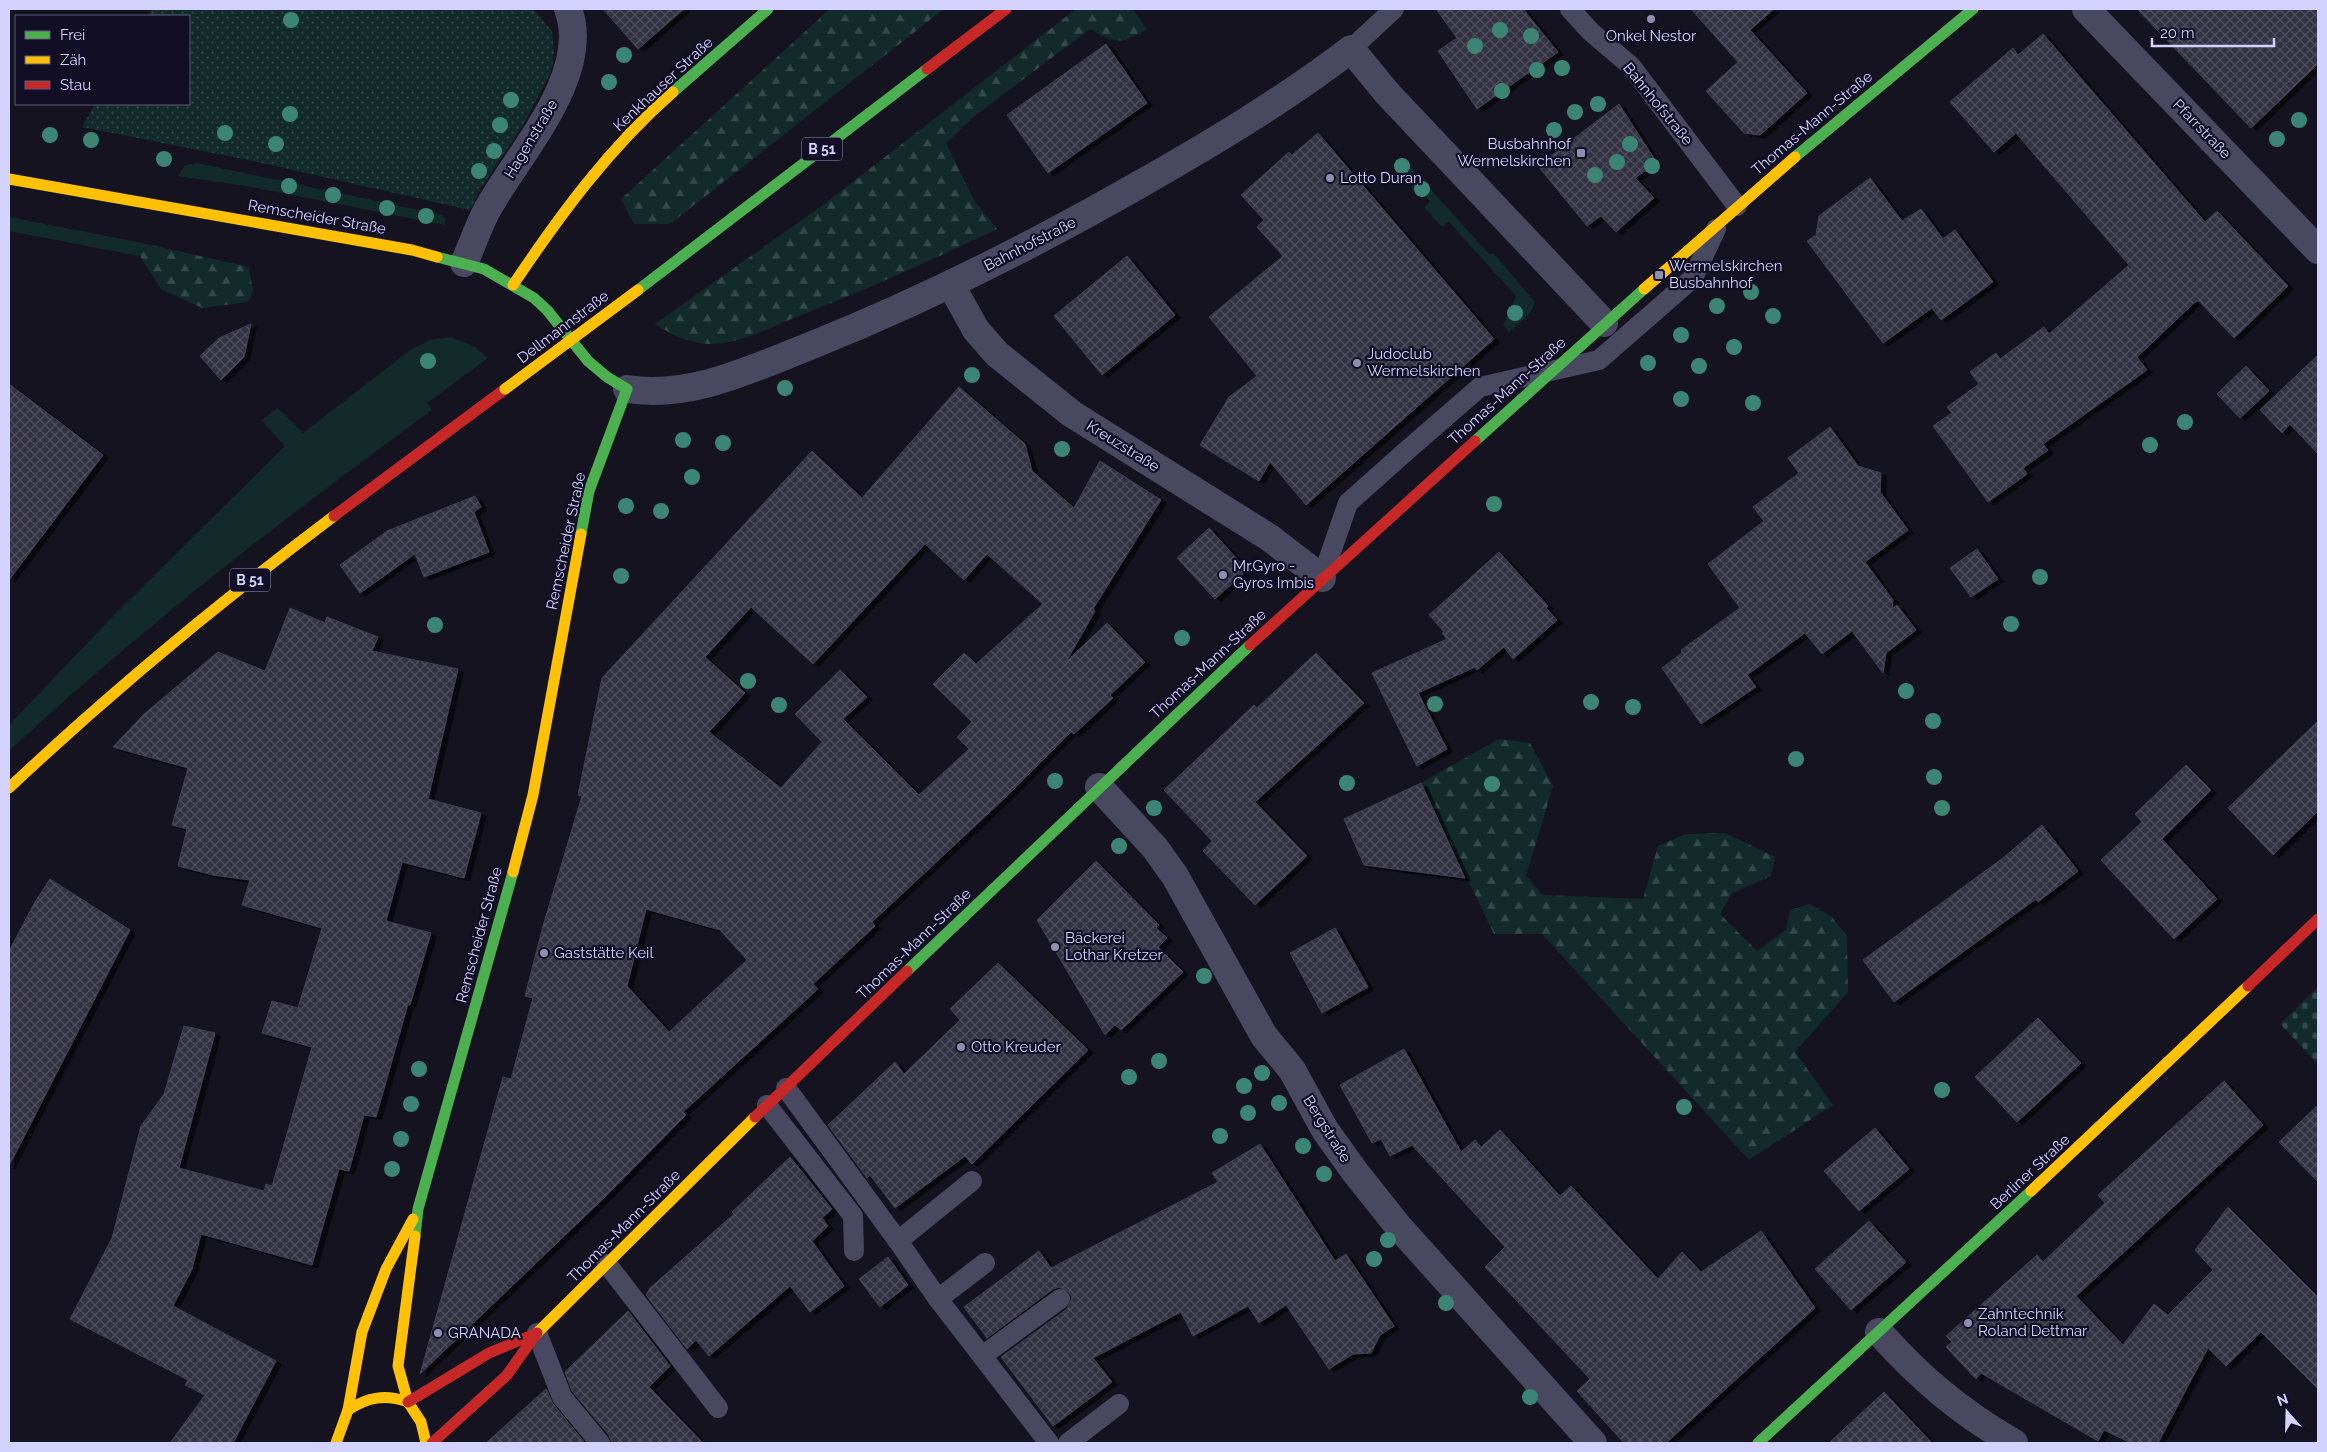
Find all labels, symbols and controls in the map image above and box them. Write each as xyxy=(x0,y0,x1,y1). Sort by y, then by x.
marker: Onkel Nestor xyxy=(1645,13,1657,25)
legend xyxy=(15,15,190,105)
scale bar xyxy=(2152,15,2274,47)
text: 20 m xyxy=(2160,24,2195,42)
text: Frei xyxy=(60,26,85,44)
place label: Onkel Nestor xyxy=(1606,27,1697,45)
street label: Kenkhauser Straße xyxy=(609,33,717,135)
text: Zäh xyxy=(60,51,86,69)
street label: Bahnhofstraße xyxy=(1619,59,1697,149)
street label: Thomas-Mann-Straße xyxy=(1748,67,1876,179)
text: Stau xyxy=(60,76,91,94)
street label: Hagenstraße xyxy=(500,96,562,182)
street label: Pfarrstraße xyxy=(2169,96,2235,163)
place label: Busbahnhof Wermelskirchen xyxy=(1458,135,1572,170)
road number: B 51 xyxy=(802,138,842,160)
marker: Busbahnhof Wermelskirchen xyxy=(1575,147,1587,159)
place label: Lotto Duran xyxy=(1340,169,1422,187)
marker: Lotto Duran xyxy=(1324,172,1336,184)
street label: Remscheider Straße xyxy=(247,196,388,238)
street label: Bahnhofstraße xyxy=(981,213,1079,275)
place label: Wermelskirchen Busbahnhof xyxy=(1669,257,1782,292)
marker: Wermelskirchen Busbahnhof xyxy=(1653,269,1665,281)
street label: Dellmannstraße xyxy=(514,287,612,367)
street label: Thomas-Mann-Straße xyxy=(1445,333,1570,449)
place label: Judoclub Wermelskirchen xyxy=(1367,345,1480,380)
marker: Judoclub Wermelskirchen xyxy=(1351,357,1363,369)
street label: Kreuzstraße xyxy=(1083,417,1163,476)
street label: Remscheider Straße xyxy=(543,471,589,611)
place label: Mr.Gyro - Gyros Imbis xyxy=(1233,557,1314,592)
road number: B 51 xyxy=(230,568,270,592)
marker: Mr.Gyro - Gyros Imbis xyxy=(1217,569,1229,581)
street label: Thomas-Mann-Straße xyxy=(1146,605,1270,722)
street label: Remscheider Straße xyxy=(452,865,506,1005)
street label: Thomas-Mann-Straße xyxy=(853,885,975,1003)
place label: Bäckerei Lothar Kretzer xyxy=(1065,929,1164,964)
marker: Bäckerei Lothar Kretzer xyxy=(1049,941,1061,953)
place label: Gaststätte Keil xyxy=(554,944,654,962)
marker: Gaststätte Keil xyxy=(538,947,550,959)
place label: Otto Kreuder xyxy=(971,1038,1061,1056)
marker: Otto Kreuder xyxy=(955,1041,967,1053)
street label: Bergstraße xyxy=(1299,1092,1355,1166)
street label: Berliner Straße xyxy=(1986,1130,2074,1213)
street label: Thomas-Mann-Straße xyxy=(564,1166,684,1286)
place label: Zahntechnik Roland Dettmar xyxy=(1978,1305,2088,1340)
marker: Zahntechnik Roland Dettmar xyxy=(1962,1317,1974,1329)
place label: GRANADA xyxy=(448,1324,521,1342)
marker: GRANADA xyxy=(432,1327,444,1339)
north arrow xyxy=(2262,1387,2312,1437)
text: N xyxy=(2275,1390,2290,1409)

